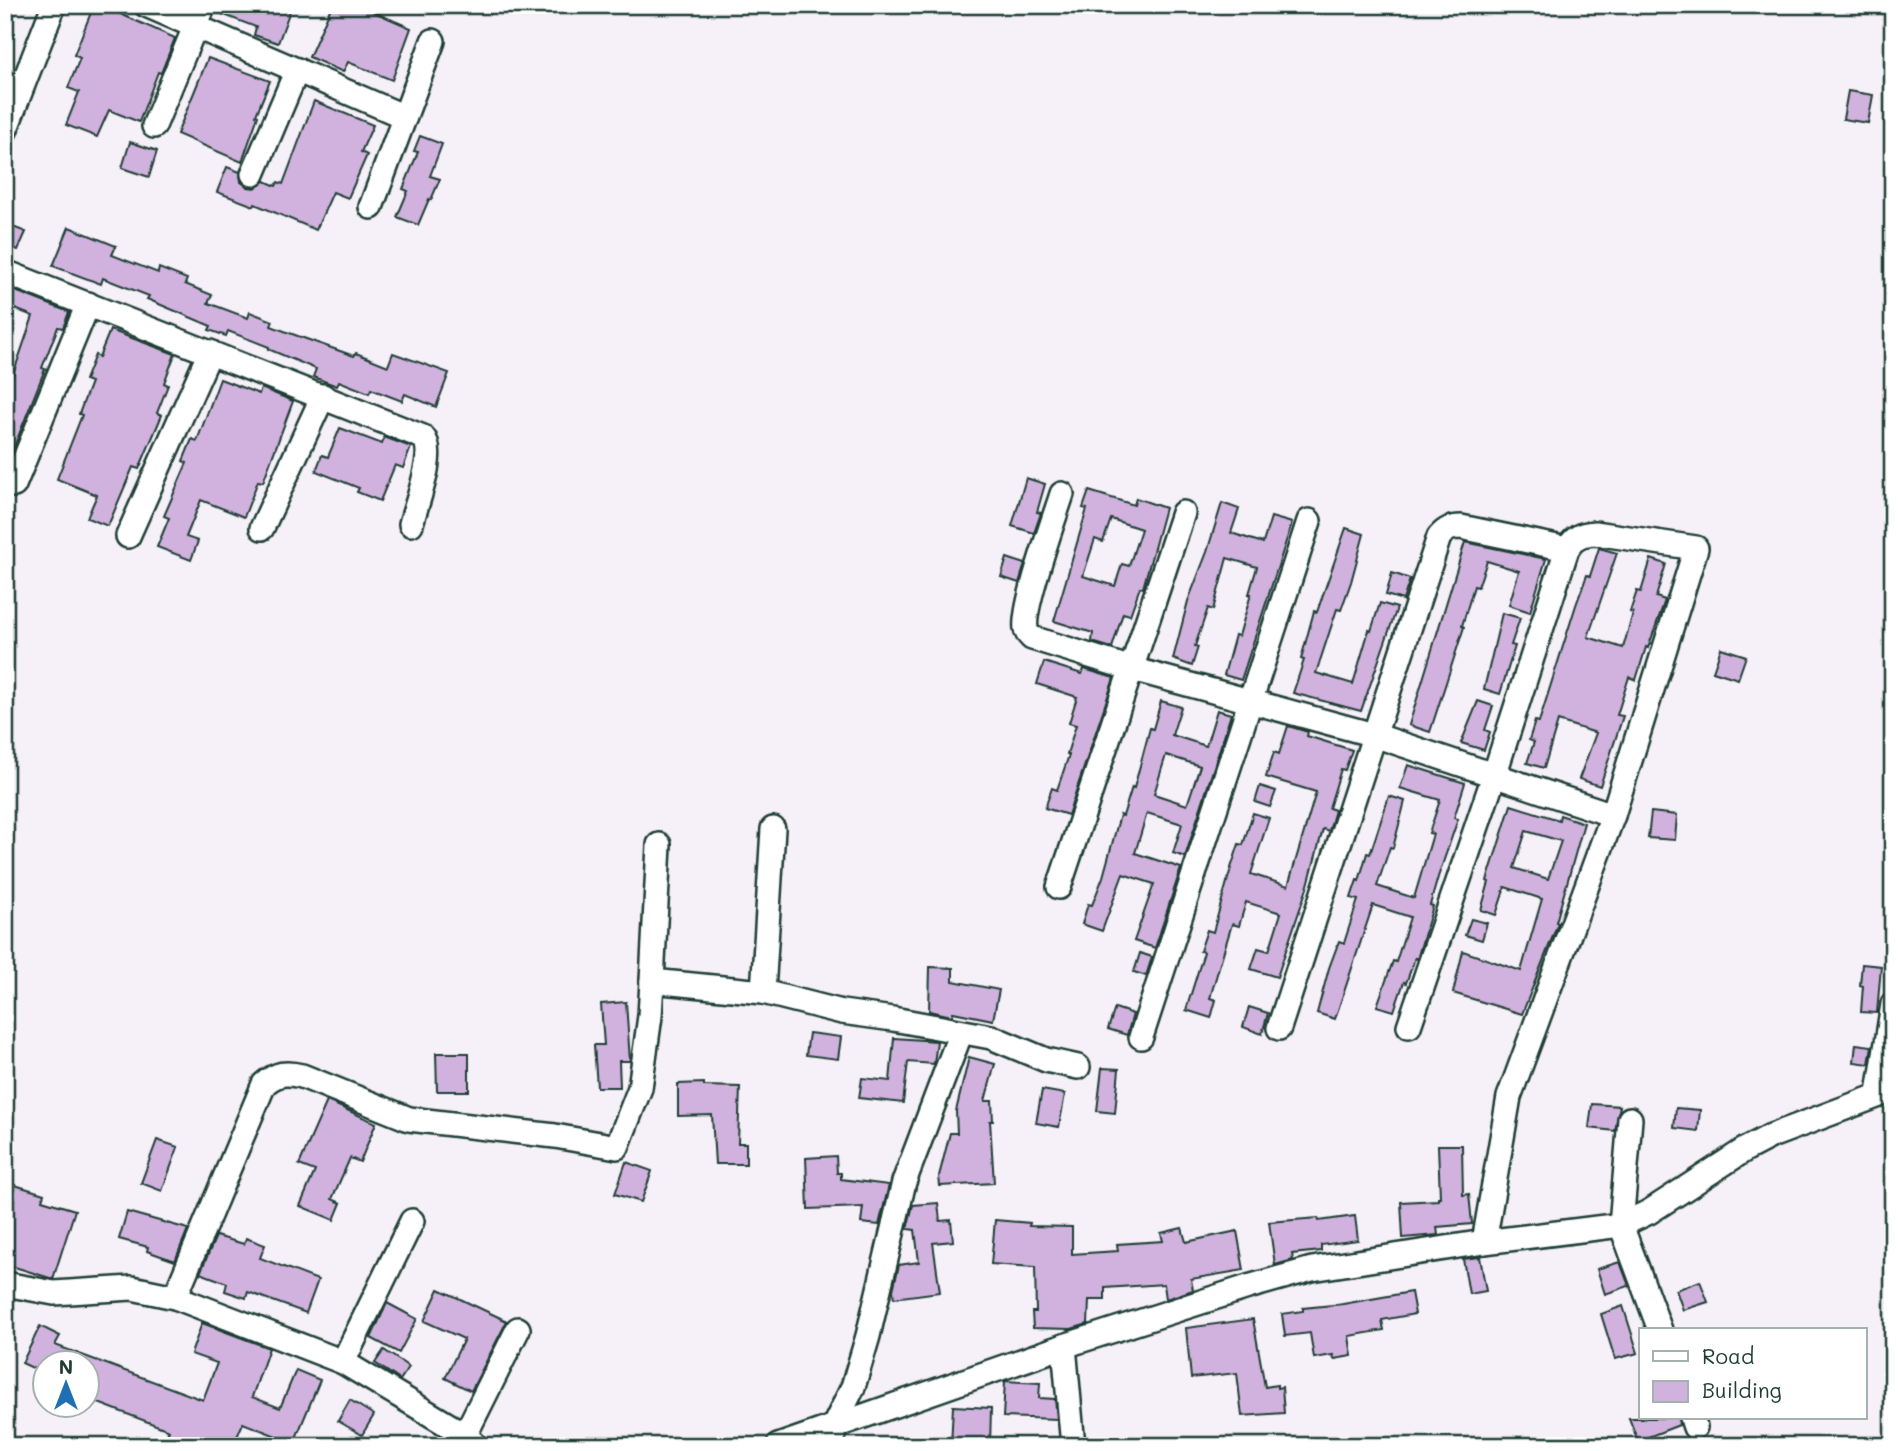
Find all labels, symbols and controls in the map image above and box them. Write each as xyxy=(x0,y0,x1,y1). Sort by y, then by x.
legend xyxy=(1639,1328,1867,1420)
text: Road xyxy=(1702,1342,1754,1369)
north arrow xyxy=(32,1350,102,1420)
text: N xyxy=(59,1354,73,1379)
text: Building xyxy=(1702,1376,1782,1403)

